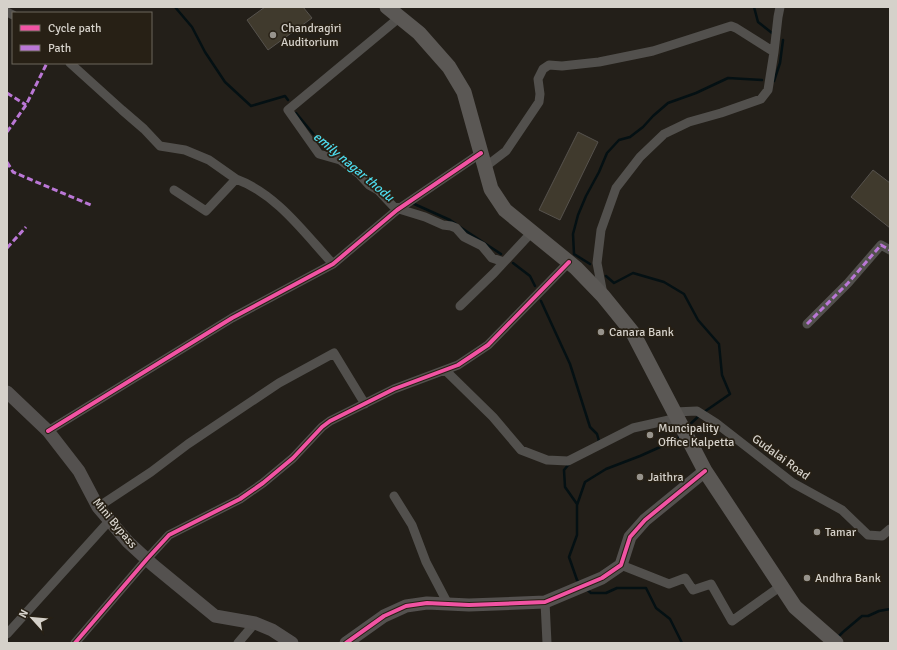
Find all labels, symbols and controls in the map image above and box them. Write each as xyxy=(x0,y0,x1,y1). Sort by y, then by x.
legend xyxy=(12,12,152,64)
text: Cycle path xyxy=(48,21,101,36)
place label: Chandragiri Auditorium xyxy=(281,21,342,50)
marker: Chandragiri Auditorium xyxy=(268,30,278,40)
text: Path xyxy=(48,41,71,56)
water label: emily nagar thodu xyxy=(310,128,398,206)
place label: Canara Bank xyxy=(609,325,674,340)
marker: Canara Bank xyxy=(596,327,606,337)
place label: Muncipality Office Kalpetta xyxy=(658,421,734,450)
marker: Muncipality Office Kalpetta xyxy=(645,430,655,440)
street label: Gudalai Road xyxy=(749,431,813,483)
place label: Jaithra xyxy=(648,470,684,485)
marker: Jaithra xyxy=(635,472,645,482)
street label: Mini Bypass xyxy=(89,495,140,552)
place label: Tamar xyxy=(825,525,857,540)
marker: Tamar xyxy=(812,527,822,537)
place label: Andhra Bank xyxy=(815,571,881,586)
marker: Andhra Bank xyxy=(802,573,812,583)
north arrow xyxy=(12,598,52,638)
text: N xyxy=(16,607,31,620)

